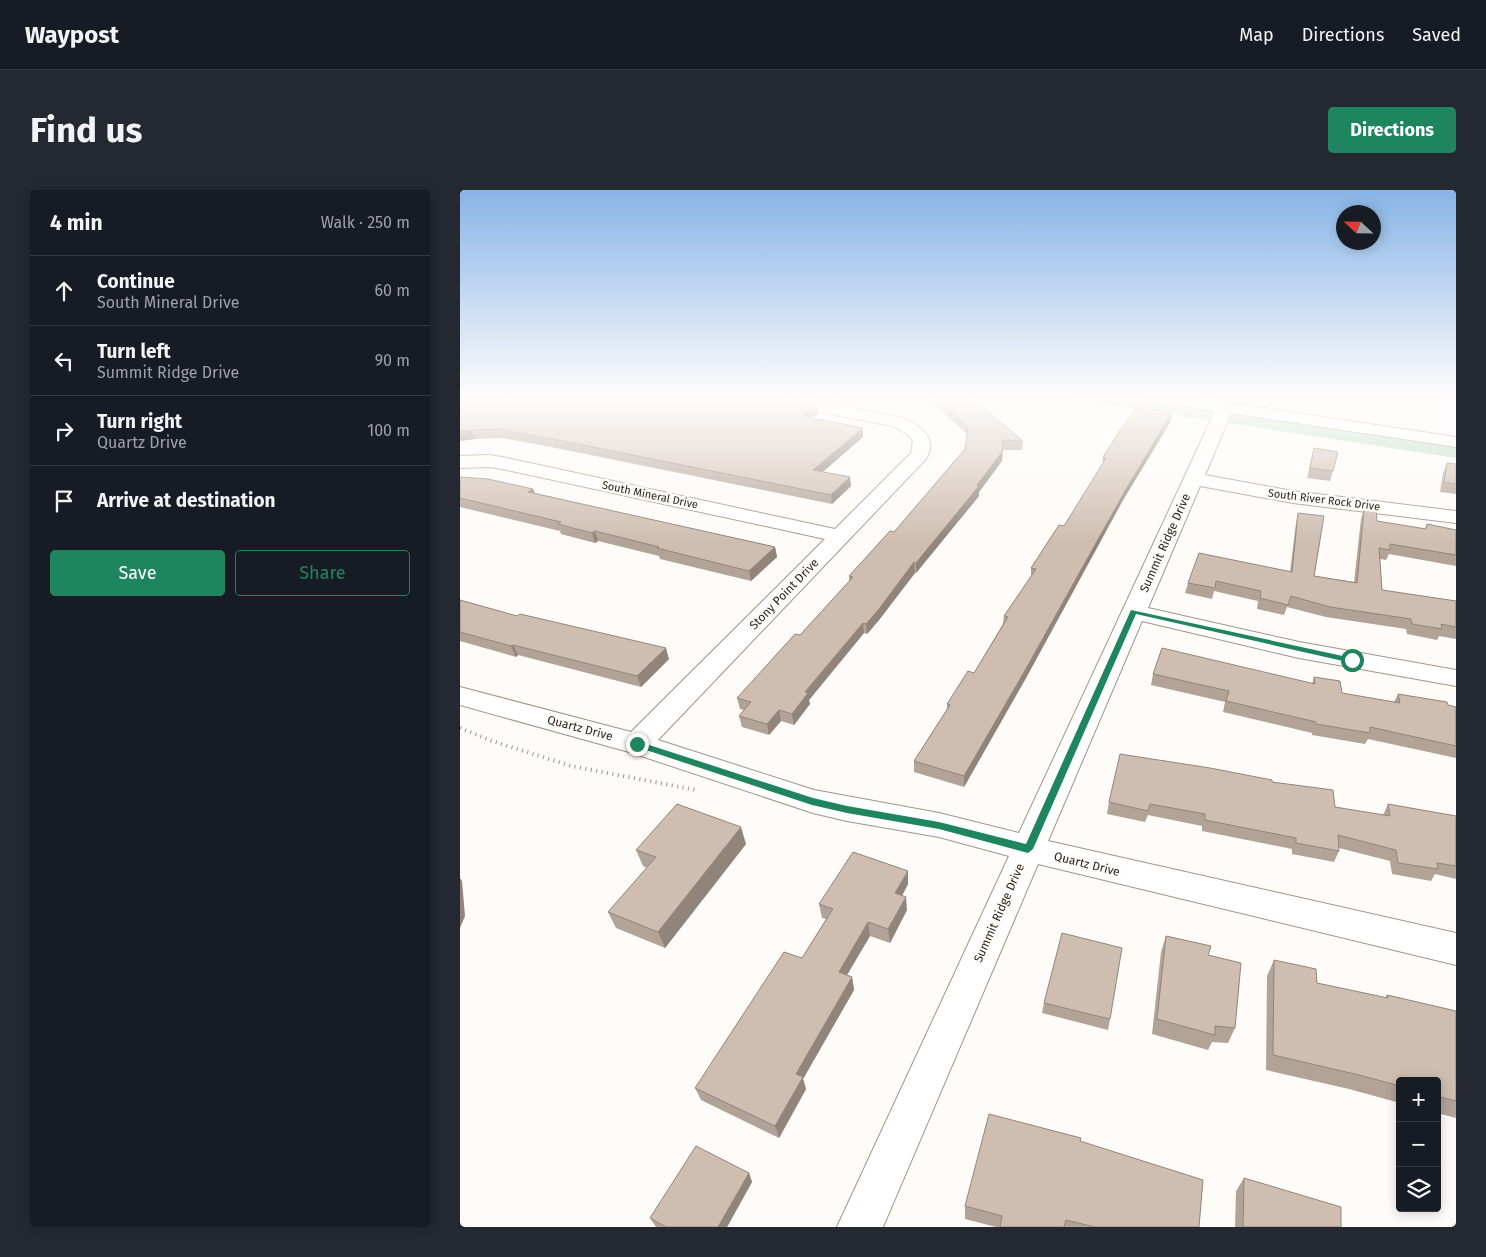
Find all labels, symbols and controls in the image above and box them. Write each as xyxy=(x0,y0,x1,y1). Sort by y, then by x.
text: Waypost xyxy=(25,21,119,49)
text: Map xyxy=(1239,24,1274,46)
text: Directions xyxy=(1302,24,1384,46)
text: Saved xyxy=(1412,24,1461,46)
button: Directions xyxy=(1328,107,1456,153)
text: Find us xyxy=(30,109,142,151)
north arrow xyxy=(1336,205,1381,250)
text: 4 min xyxy=(50,210,103,236)
text: Walk · 250 m xyxy=(321,213,410,232)
text: Continue xyxy=(97,270,175,293)
icon: ahead xyxy=(50,277,78,305)
text: 60 m xyxy=(375,281,410,300)
text: South Mineral Drive xyxy=(97,293,239,312)
text: Turn left xyxy=(97,340,171,363)
icon: left xyxy=(50,347,78,375)
text: 90 m xyxy=(375,351,410,370)
text: Summit Ridge Drive xyxy=(97,363,239,382)
text: Turn right xyxy=(97,410,182,433)
icon: right xyxy=(50,417,78,445)
text: 100 m xyxy=(367,421,410,440)
text: Quartz Drive xyxy=(97,433,187,452)
street label: South Mineral Drive xyxy=(601,478,699,512)
icon: arrive xyxy=(50,487,78,515)
street label: South River Rock Drive xyxy=(1267,487,1381,513)
text: Arrive at destination xyxy=(97,489,276,512)
street label: Summit Ridge Drive xyxy=(1137,491,1193,595)
button: Save xyxy=(50,550,225,596)
button: Share xyxy=(235,550,410,596)
street label: Stony Point Drive xyxy=(747,556,821,632)
route start xyxy=(1341,649,1364,672)
street label: Quartz Drive xyxy=(546,713,614,743)
route end xyxy=(626,733,649,756)
street label: Quartz Drive xyxy=(1053,849,1121,879)
street label: Summit Ridge Drive xyxy=(971,861,1027,965)
map controls xyxy=(1396,1077,1441,1212)
button: + xyxy=(1396,1077,1441,1122)
button: − xyxy=(1396,1122,1441,1167)
button: layers xyxy=(1396,1167,1441,1212)

